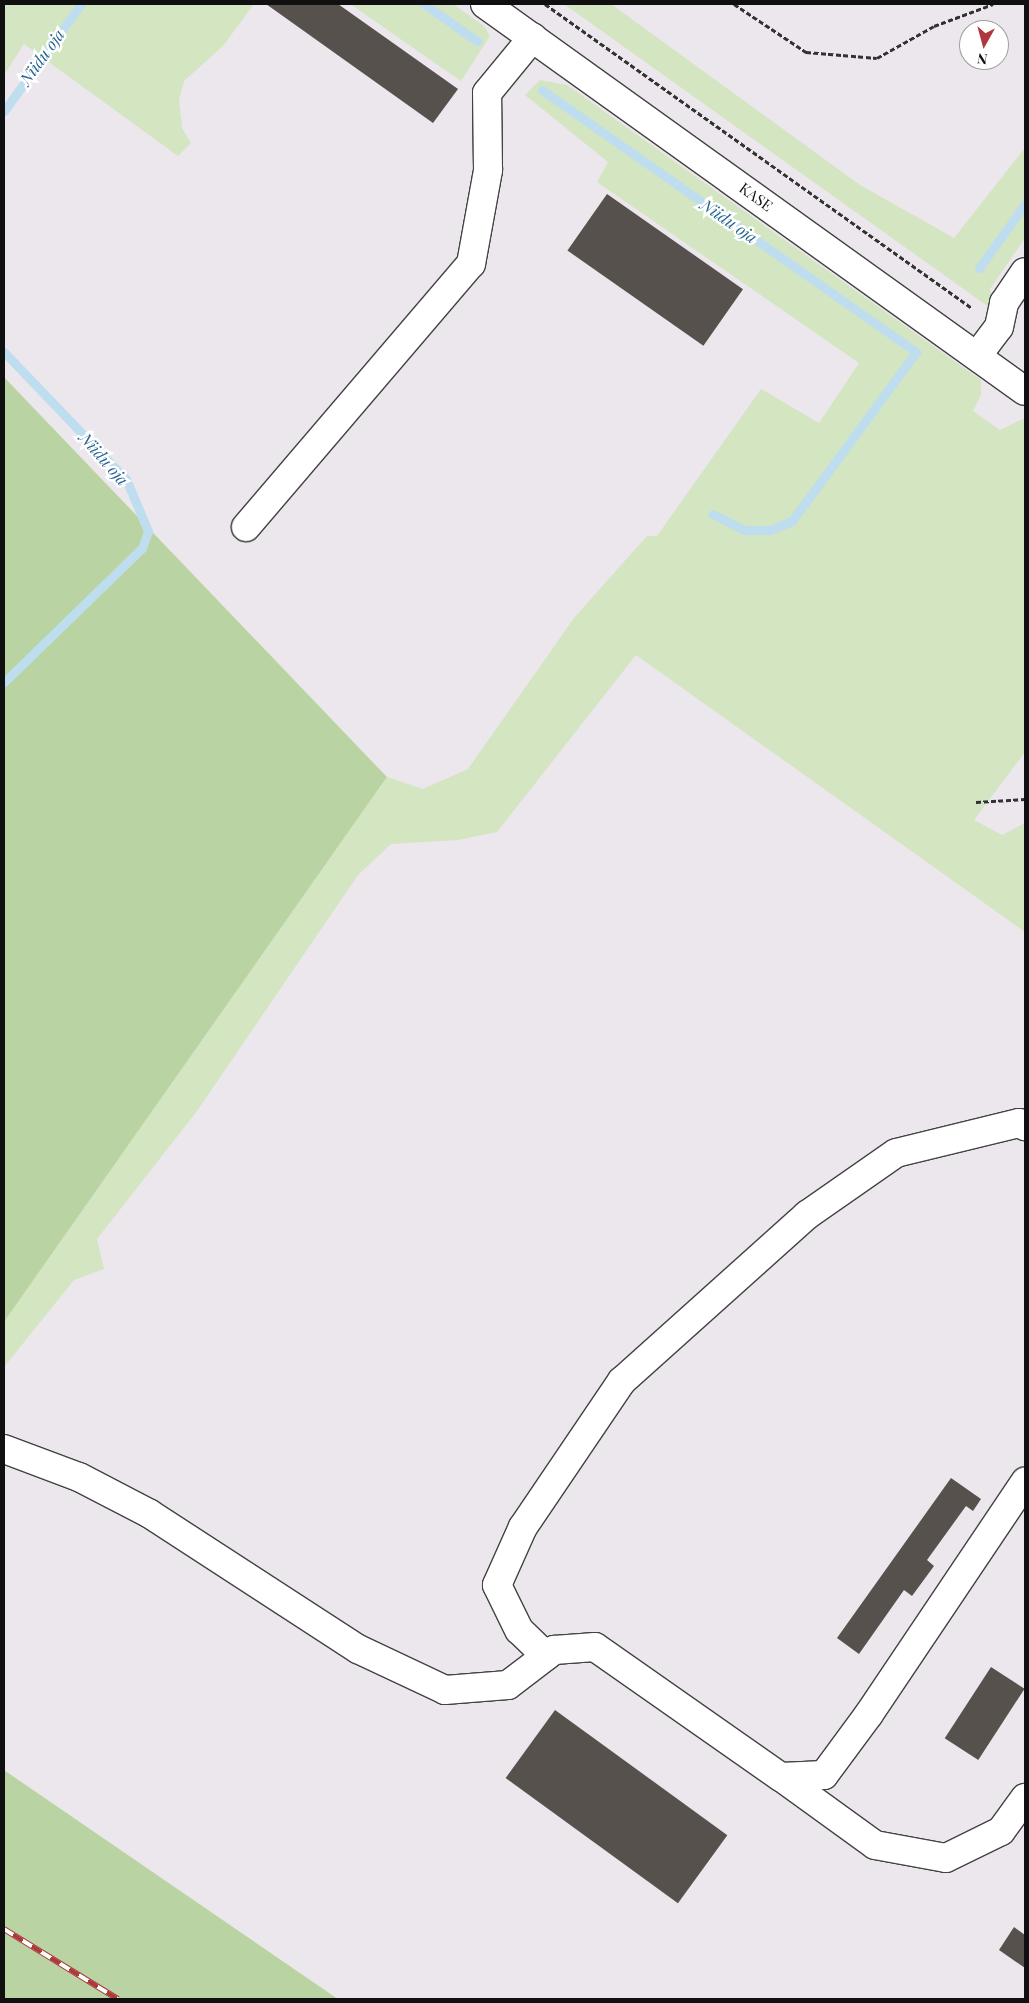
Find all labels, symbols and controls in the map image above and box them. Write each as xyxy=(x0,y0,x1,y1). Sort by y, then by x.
north arrow xyxy=(959,20,1009,70)
water label: Niidu oja xyxy=(16,26,68,88)
text: N xyxy=(976,49,988,69)
street label: KASE xyxy=(736,179,776,215)
water label: Niidu oja xyxy=(697,195,761,247)
water label: Niidu oja xyxy=(76,429,132,489)

